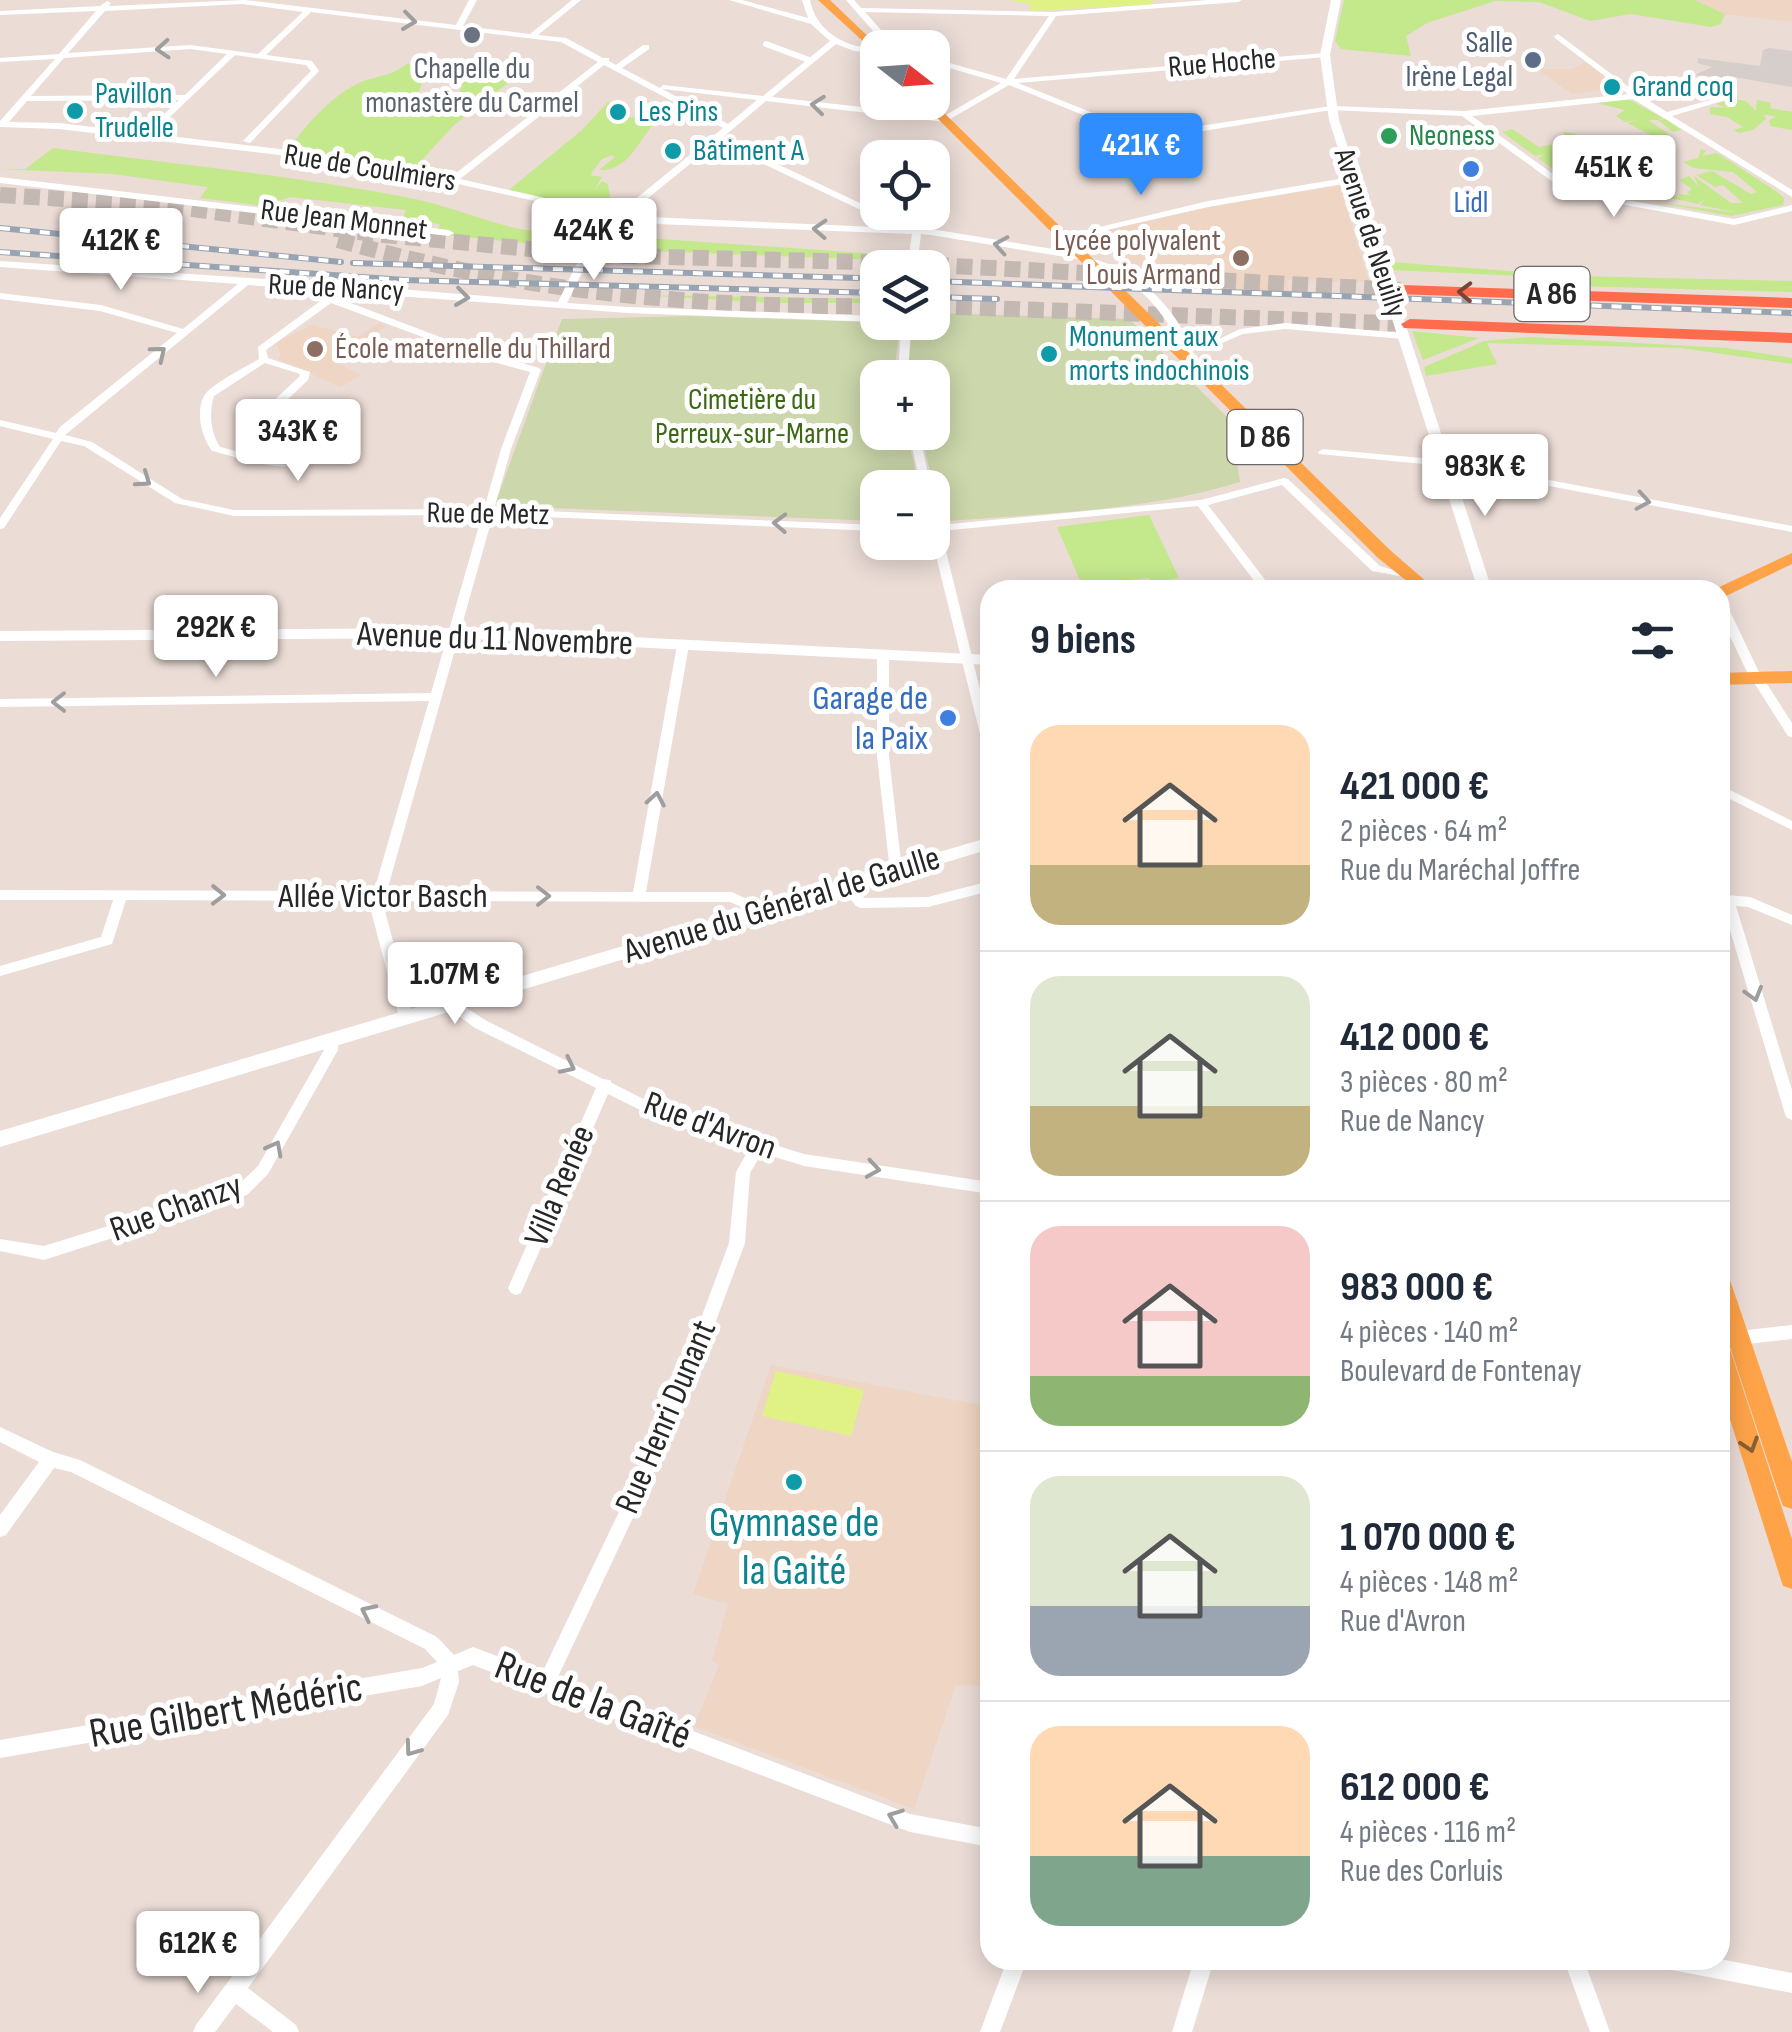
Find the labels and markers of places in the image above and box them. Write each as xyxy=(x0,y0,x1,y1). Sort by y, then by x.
marker: Chapelle du monastère du Carmel xyxy=(461,24,483,46)
place label: Salle Irène Legal xyxy=(1406,25,1513,95)
marker: Salle Irène Legal xyxy=(1522,49,1544,71)
place label: Chapelle du monastère du Carmel xyxy=(365,51,579,121)
place label: Grand coq xyxy=(1632,69,1734,105)
place label: Pavillon Trudelle xyxy=(95,76,174,146)
marker: Grand coq xyxy=(1601,76,1623,98)
place label: Les Pins xyxy=(638,94,718,130)
marker: Pavillon Trudelle xyxy=(64,100,86,122)
marker: Les Pins xyxy=(607,101,629,123)
pin: 421K € xyxy=(1060,113,1222,198)
place label: Neoness xyxy=(1409,118,1495,154)
marker: Neoness xyxy=(1378,125,1400,147)
place label: Bâtiment A xyxy=(693,133,804,169)
pin: 451K € xyxy=(1533,135,1695,220)
marker: Bâtiment A xyxy=(662,140,684,162)
marker: Lidl xyxy=(1460,158,1482,180)
place label: Lidl xyxy=(1454,185,1488,221)
pin: 424K € xyxy=(513,198,675,283)
pin: 412K € xyxy=(40,208,202,293)
place label: Lycée polyvalent Louis Armand xyxy=(1054,223,1221,293)
marker: Lycée polyvalent Louis Armand xyxy=(1230,247,1252,269)
place label: Monument aux morts indochinois xyxy=(1069,319,1250,389)
place label: École maternelle du Thillard xyxy=(335,331,611,367)
marker: École maternelle du Thillard xyxy=(304,338,326,360)
marker: Monument aux morts indochinois xyxy=(1038,343,1060,365)
pin: 343K € xyxy=(217,399,379,484)
pin: 983K € xyxy=(1404,434,1566,519)
pin: 292K € xyxy=(135,595,297,680)
place label: Garage de la Paix xyxy=(812,677,928,760)
marker: Garage de la Paix xyxy=(937,707,959,729)
pin: 1.07M € xyxy=(363,942,547,1027)
marker: Gymnase de la Gaité xyxy=(783,1471,805,1493)
place label: Gymnase de la Gaité xyxy=(709,1498,879,1597)
pin: 612K € xyxy=(117,1911,279,1996)

